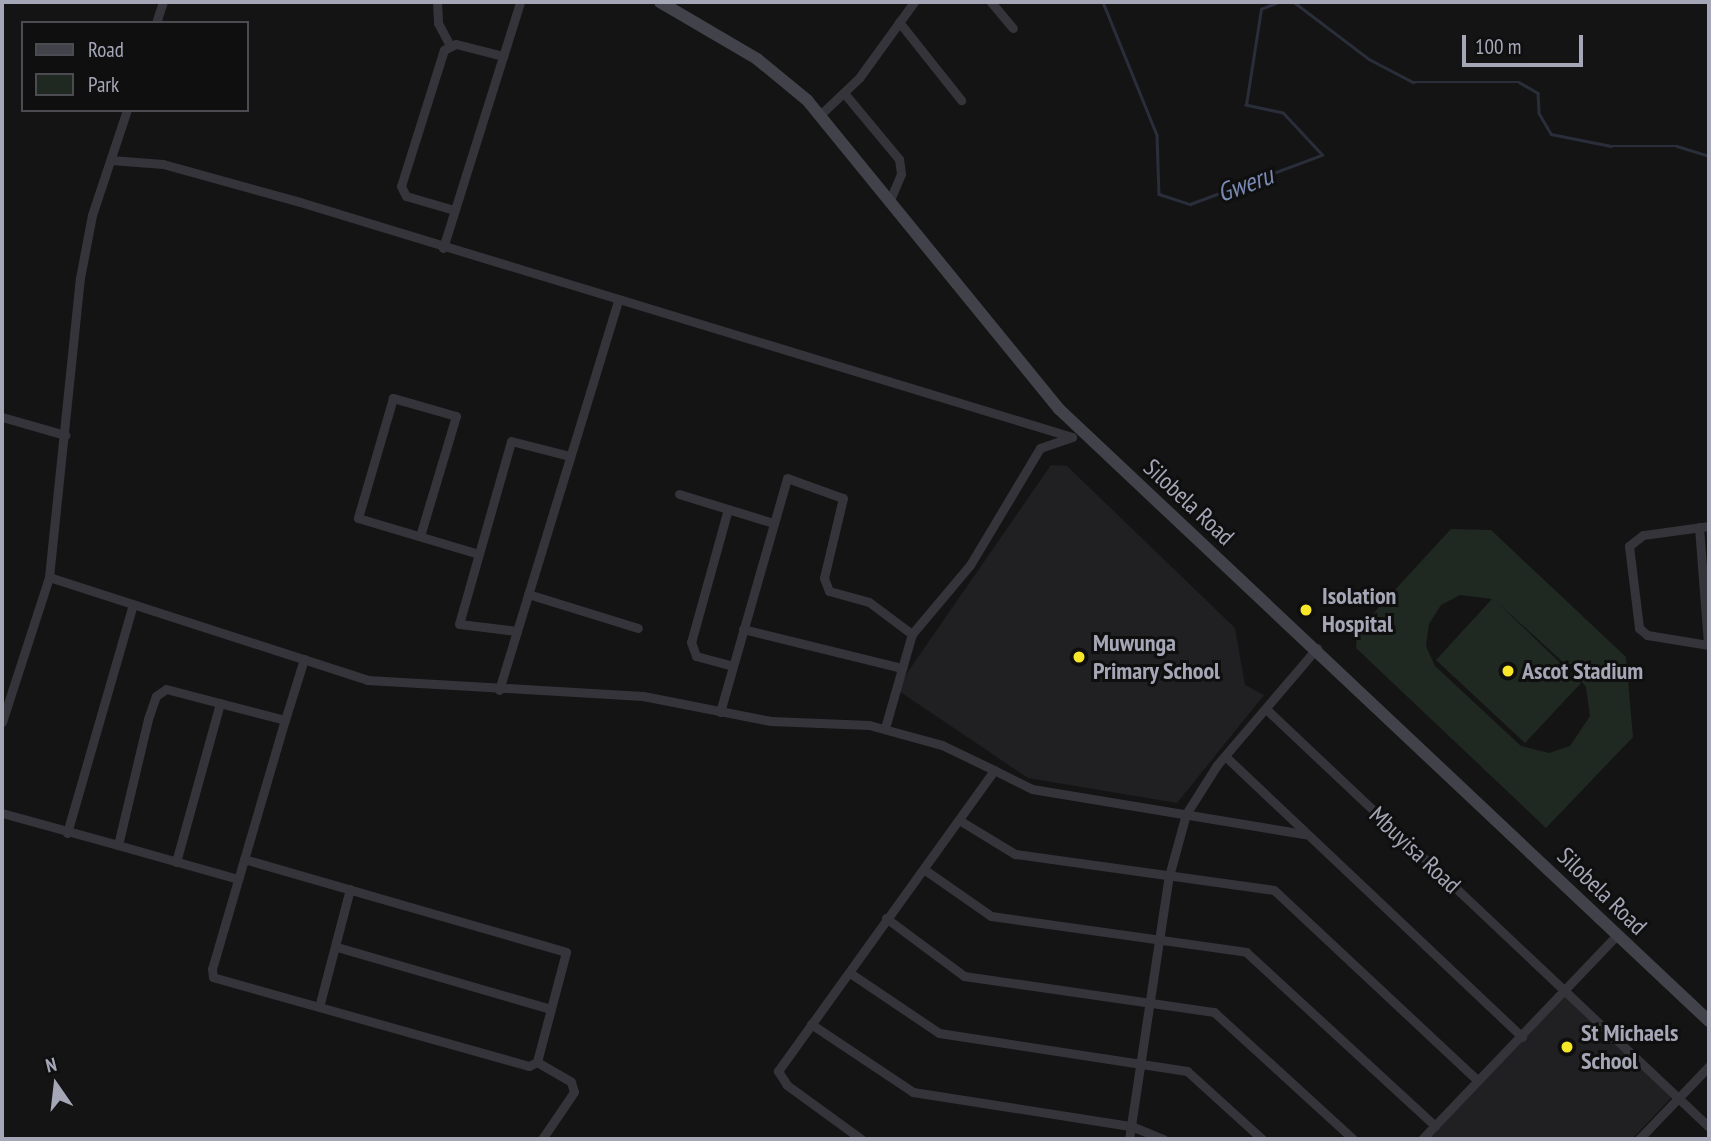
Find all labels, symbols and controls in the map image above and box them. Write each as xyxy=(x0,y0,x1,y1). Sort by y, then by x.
legend xyxy=(21,21,248,112)
scale bar xyxy=(1466,21,1587,65)
text: 100 m xyxy=(1475,33,1521,60)
text: Road xyxy=(88,36,124,63)
text: Park xyxy=(88,71,119,98)
water label: Gweru xyxy=(1213,160,1277,208)
street label: Silobela Road xyxy=(1138,453,1240,551)
place label: Isolation Hospital xyxy=(1322,582,1396,638)
marker: Isolation Hospital xyxy=(1296,600,1316,620)
place label: Muwunga Primary School xyxy=(1093,629,1221,685)
marker: Muwunga Primary School xyxy=(1071,649,1087,665)
place label: Ascot Stadium xyxy=(1522,657,1643,685)
marker: Ascot Stadium xyxy=(1500,663,1516,679)
street label: Mbuyisa Road xyxy=(1363,801,1467,899)
street label: Silobela Road xyxy=(1551,841,1653,941)
place label: St Michaels School xyxy=(1581,1019,1678,1075)
marker: St Michaels School xyxy=(1559,1039,1575,1055)
north arrow xyxy=(21,1050,91,1120)
text: N xyxy=(43,1052,59,1078)

